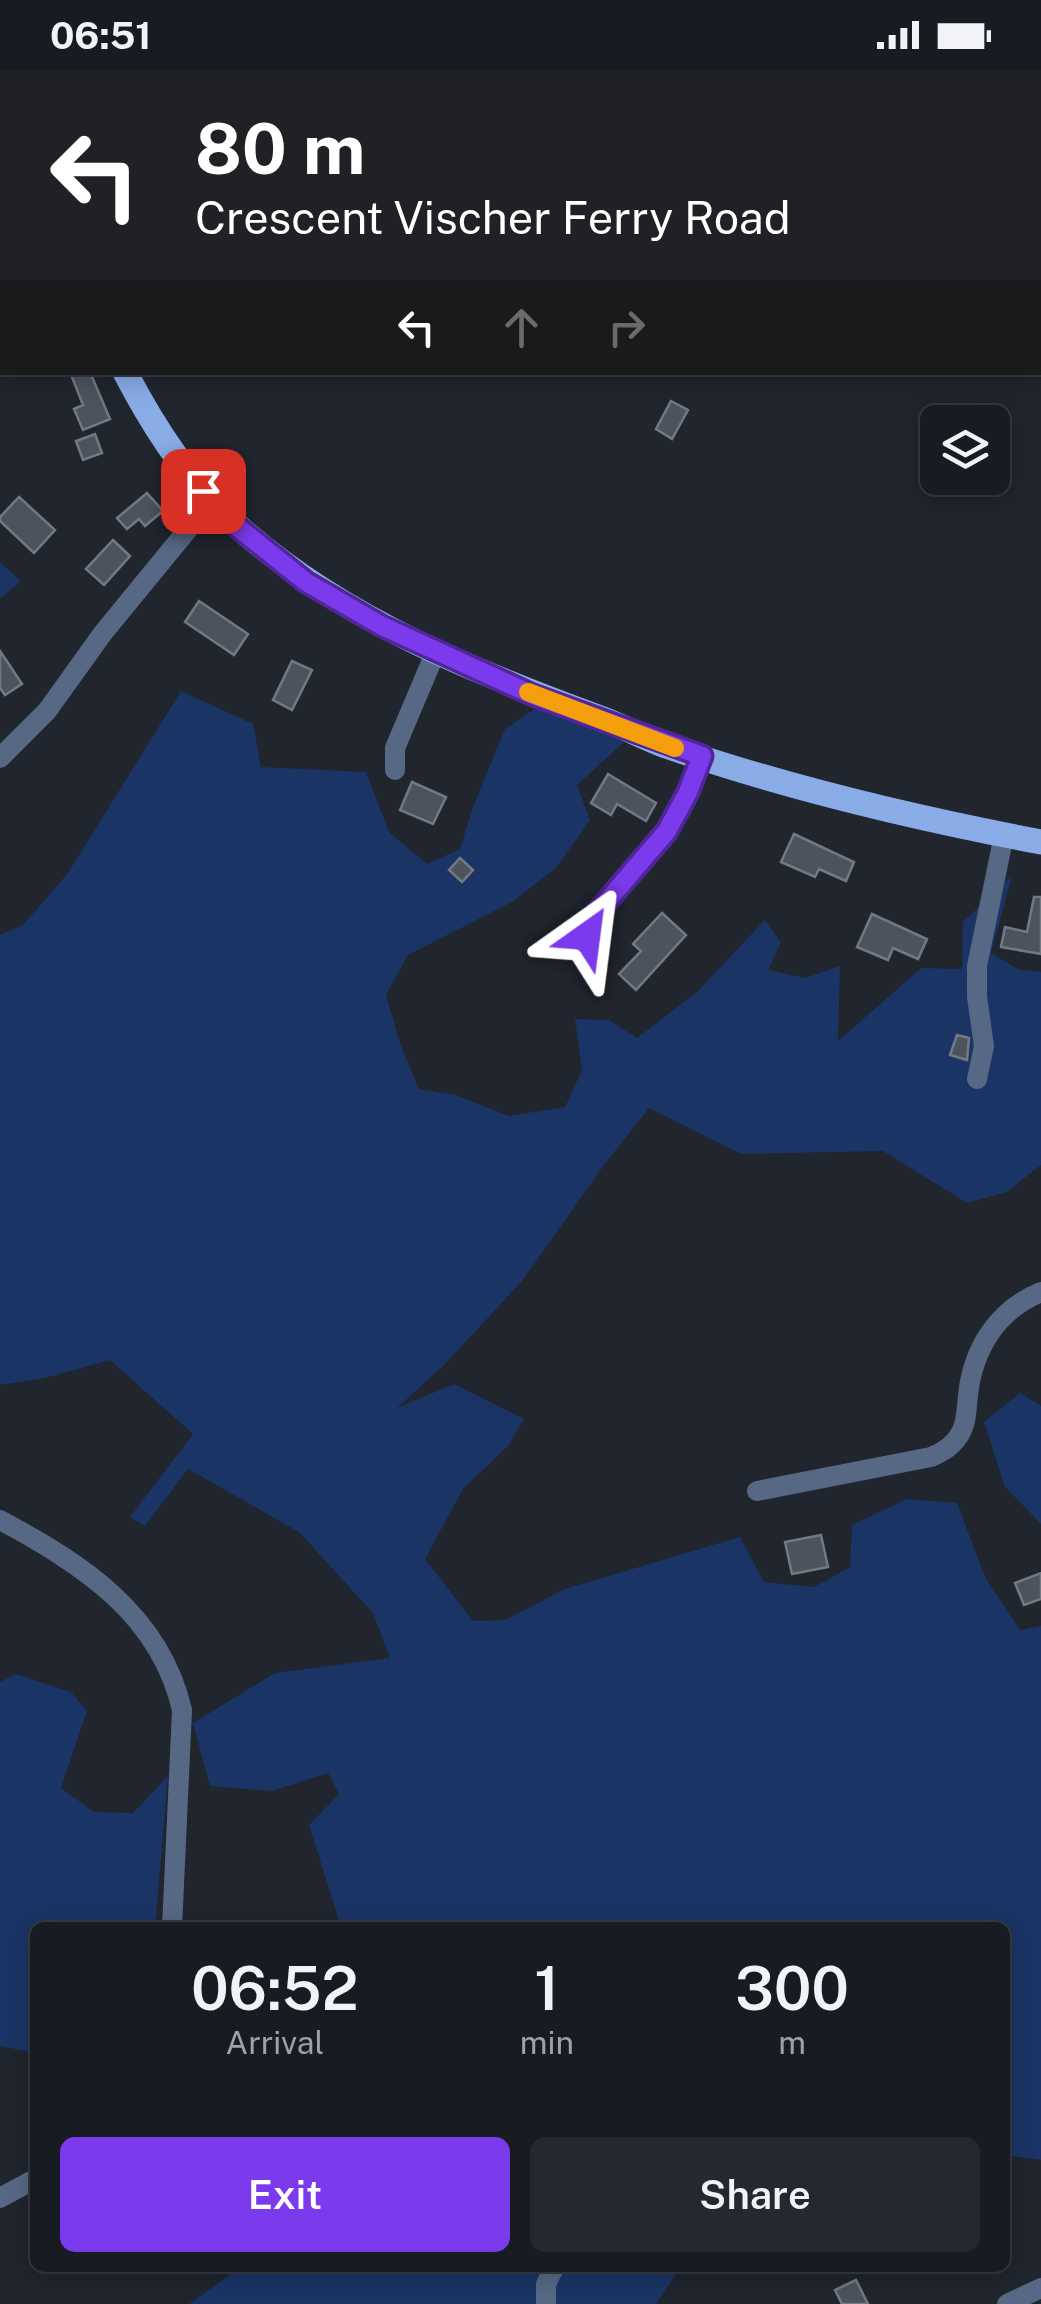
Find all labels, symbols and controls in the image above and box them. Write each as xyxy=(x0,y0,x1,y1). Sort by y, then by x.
text: 06:51 xyxy=(50,13,152,58)
text: 80 m xyxy=(195,107,365,190)
icon: left xyxy=(30,110,160,240)
text: Crescent Vischer Ferry Road xyxy=(195,191,791,244)
icon: left xyxy=(389,300,444,355)
icon: ahead xyxy=(494,300,549,355)
icon: right xyxy=(599,300,654,355)
map controls xyxy=(920,405,1010,495)
button: layers xyxy=(920,405,1010,495)
pin xyxy=(161,449,246,534)
icon: arrive xyxy=(176,464,231,519)
position arrow xyxy=(535,884,639,988)
text: 06:52 xyxy=(191,1953,359,2024)
text: 1 xyxy=(534,1953,559,2024)
text: 300 xyxy=(735,1953,849,2024)
text: Arrival xyxy=(225,2024,324,2061)
text: min xyxy=(520,2024,574,2061)
text: m xyxy=(778,2024,806,2061)
button: Exit xyxy=(60,2137,510,2252)
button: Share xyxy=(530,2137,980,2252)

